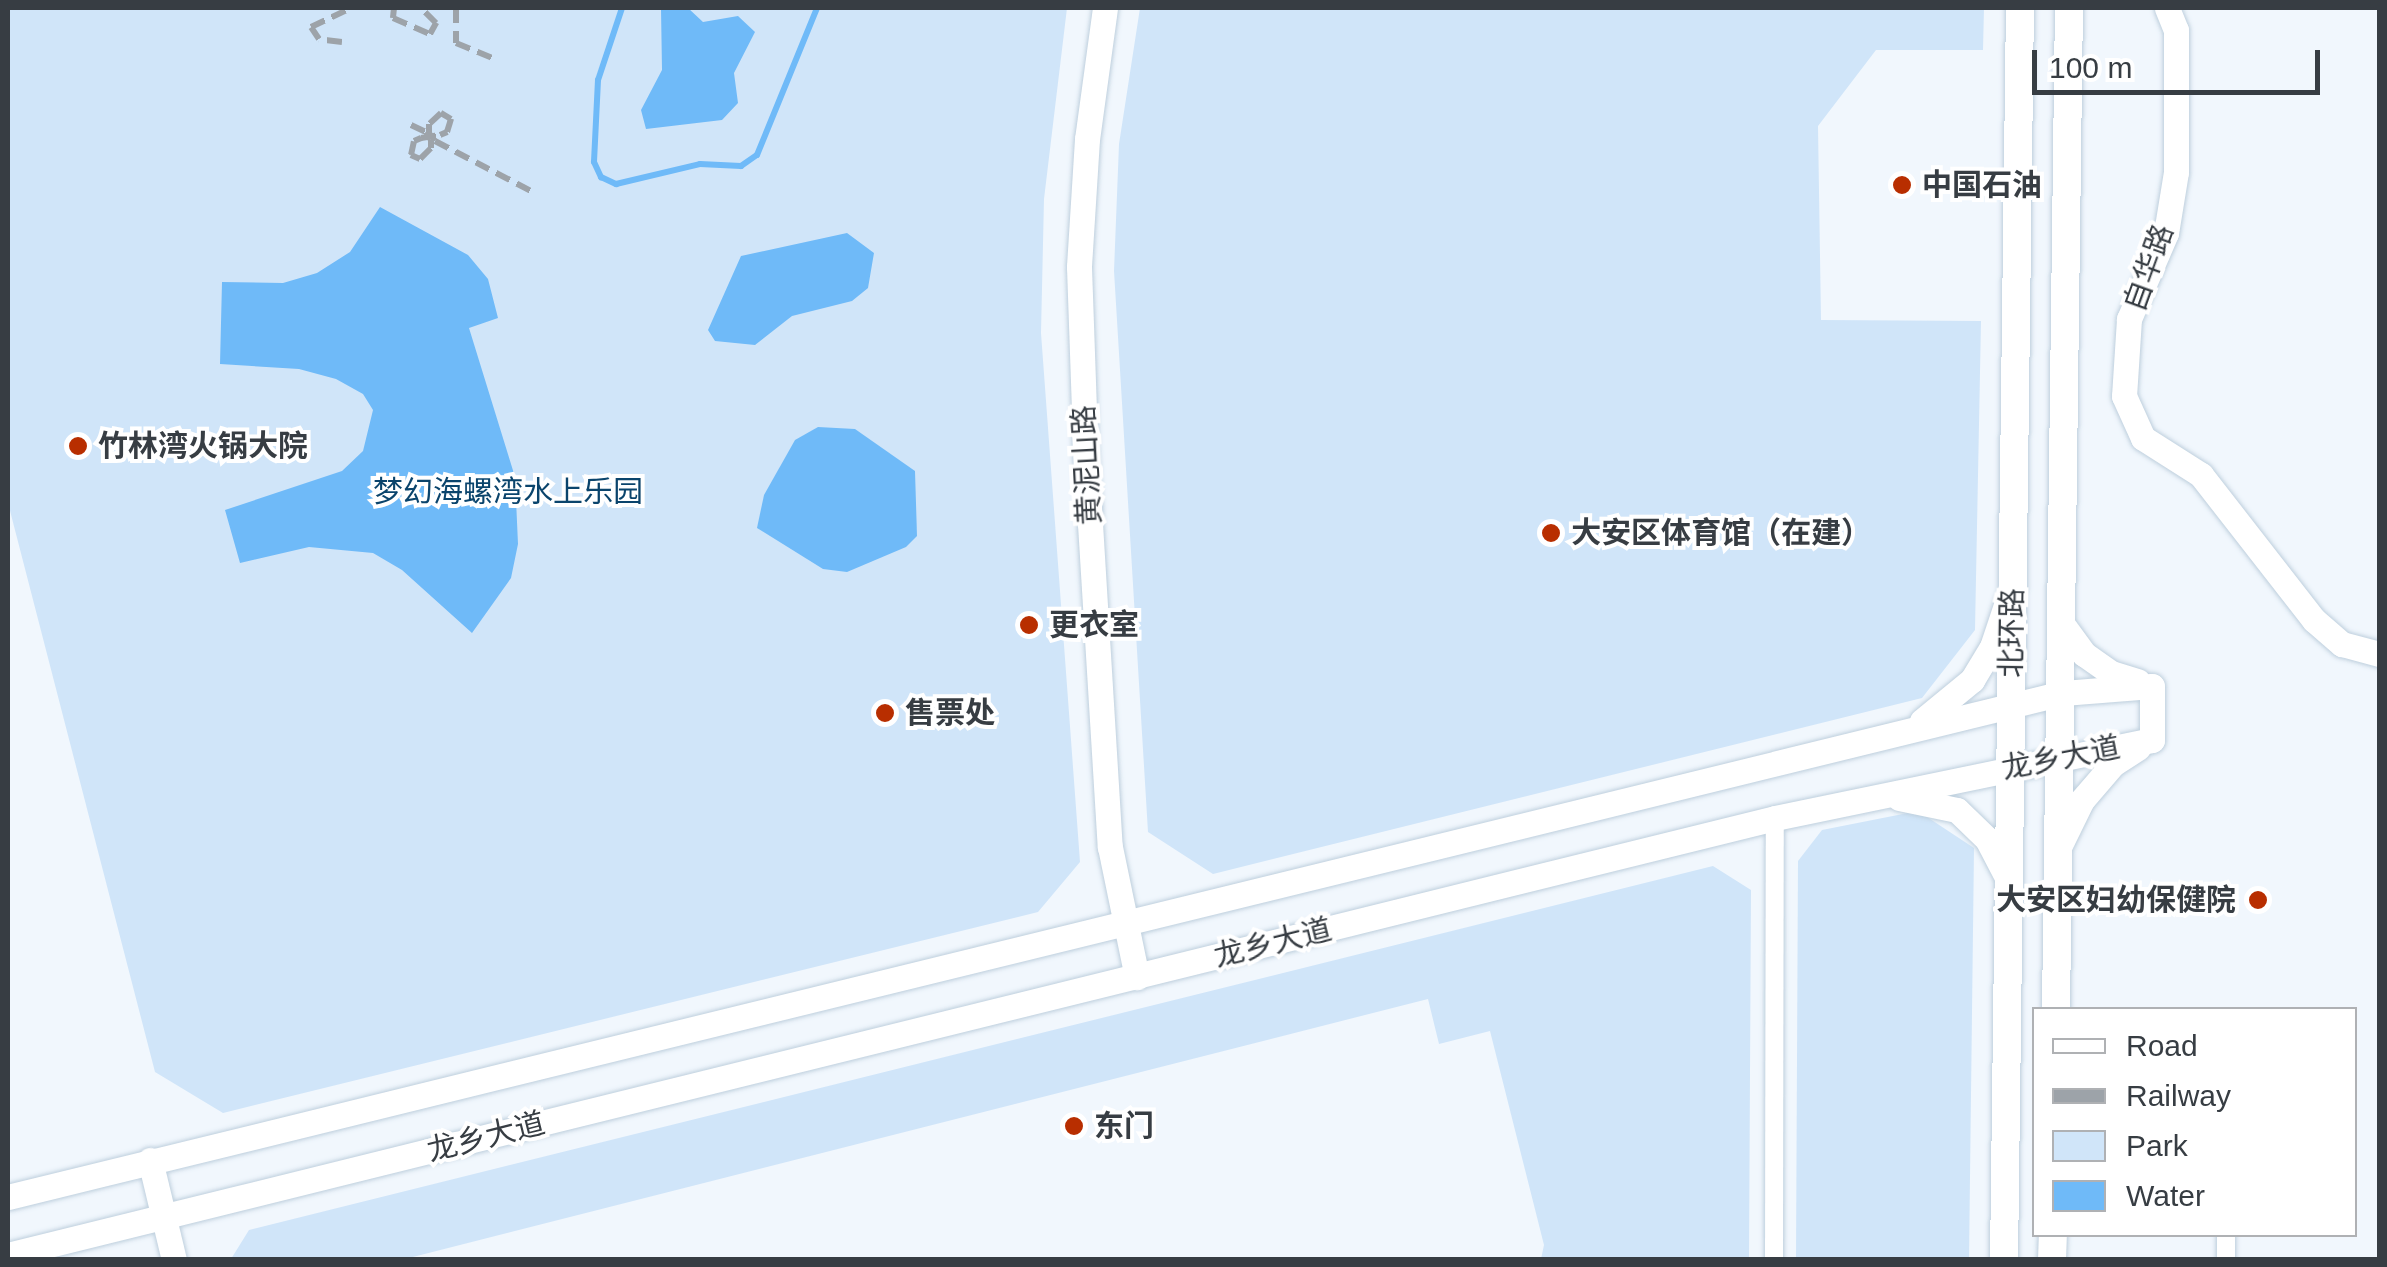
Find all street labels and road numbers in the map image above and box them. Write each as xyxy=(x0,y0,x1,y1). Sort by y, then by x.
street label: 自华路 xyxy=(2117,220,2181,316)
street label: 黄泥山路 xyxy=(1066,404,1108,526)
street label: 北环路 xyxy=(1993,588,2031,678)
street label: 龙乡大道 xyxy=(1999,729,2123,787)
street label: 龙乡大道 xyxy=(1210,911,1336,975)
street label: 龙乡大道 xyxy=(423,1105,549,1169)

